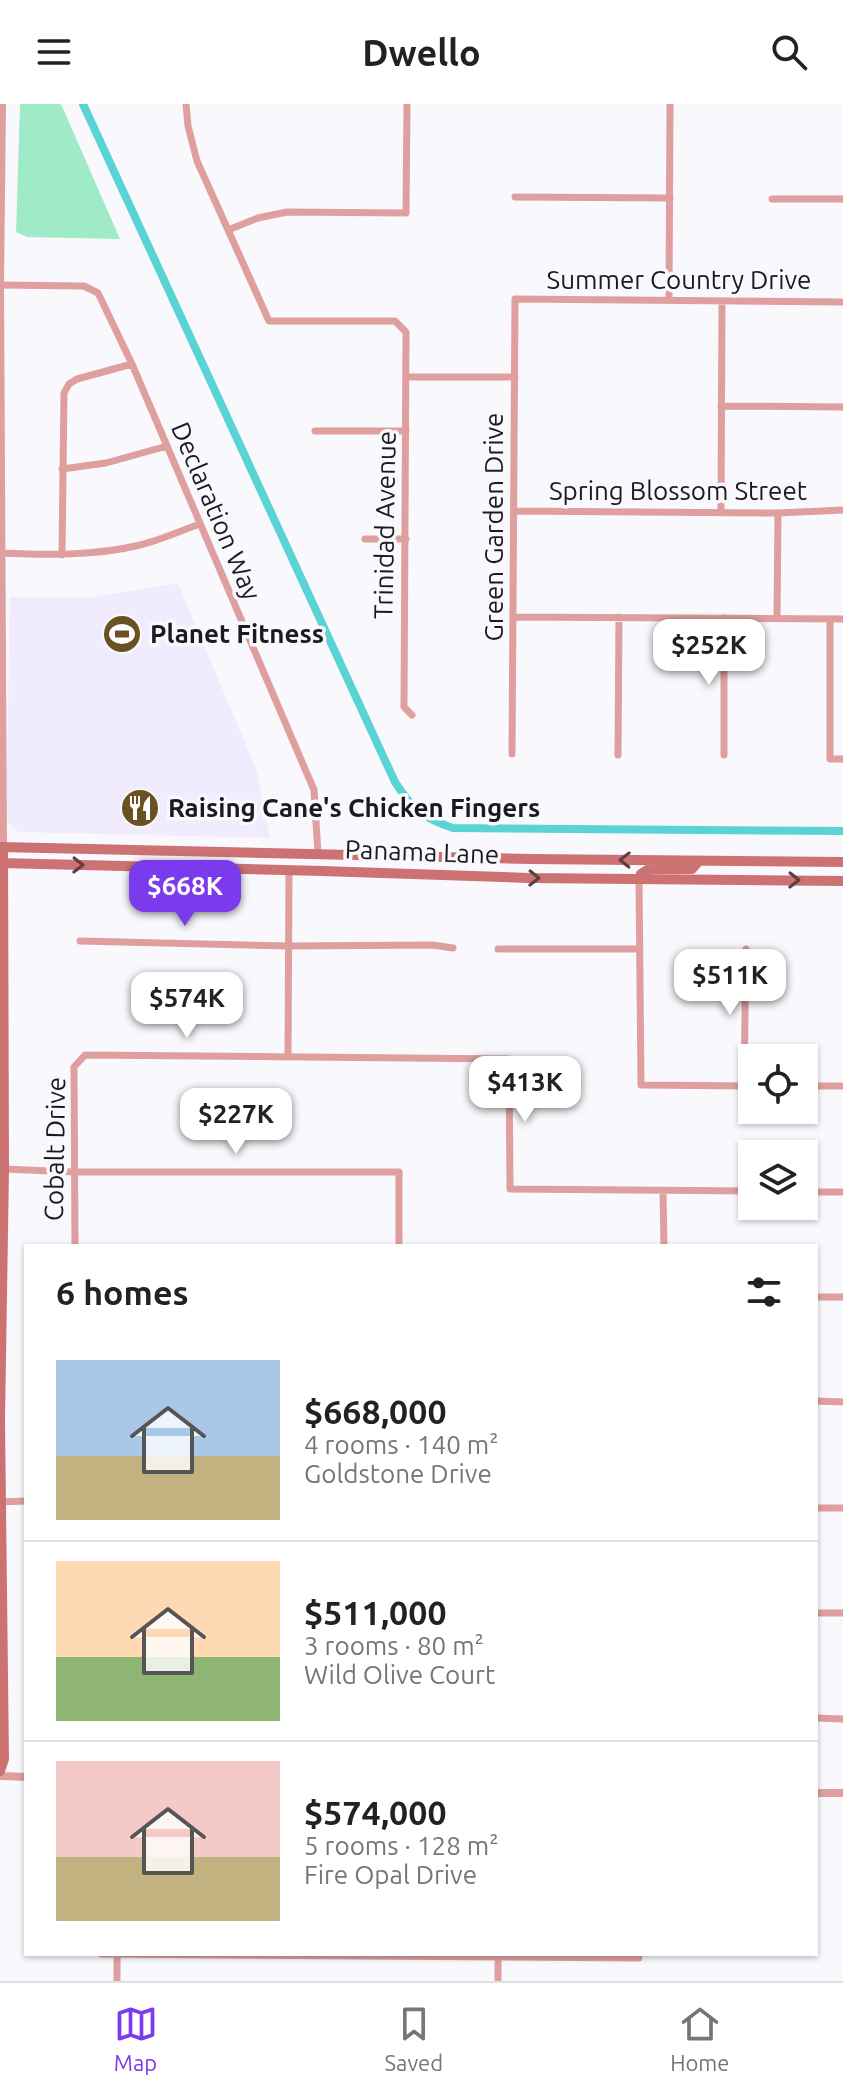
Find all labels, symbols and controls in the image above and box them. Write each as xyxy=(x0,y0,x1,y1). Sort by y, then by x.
icon: menu xyxy=(32,30,76,74)
icon: search xyxy=(767,30,811,74)
text: Dwello xyxy=(362,32,481,73)
street label: Summer Country Drive xyxy=(547,265,811,294)
street label: Green Garden Drive xyxy=(479,413,508,641)
street label: Declaration Way xyxy=(166,418,267,604)
street label: Trinidad Avenue xyxy=(368,431,401,619)
street label: Spring Blossom Street xyxy=(549,476,807,505)
sports icon: Planet Fitness xyxy=(101,613,143,655)
place label: Planet Fitness xyxy=(150,619,324,648)
pin: $252K xyxy=(653,619,765,687)
text: $252K xyxy=(671,630,747,659)
restaurant icon: Raising Cane's Chicken Fingers xyxy=(119,787,161,829)
place label: Raising Cane's Chicken Fingers xyxy=(168,793,540,822)
street label: Panama Lane xyxy=(344,834,500,869)
one-way arrow xyxy=(618,851,631,869)
one-way arrow xyxy=(72,857,85,874)
pin: $668K xyxy=(129,860,241,928)
one-way arrow xyxy=(528,869,541,887)
text: $668K xyxy=(147,871,223,900)
one-way arrow xyxy=(788,872,801,889)
pin: $511K xyxy=(674,949,786,1017)
text: $511K xyxy=(692,960,768,989)
pin: $574K xyxy=(131,972,243,1040)
text: $574K xyxy=(149,983,225,1012)
map controls xyxy=(738,1044,818,1220)
button: locate xyxy=(738,1044,818,1124)
pin: $413K xyxy=(469,1056,581,1124)
text: $413K xyxy=(487,1067,563,1096)
street label: Cobalt Drive xyxy=(39,1077,70,1221)
pin: $227K xyxy=(180,1088,292,1156)
text: $227K xyxy=(198,1099,274,1128)
button: layers xyxy=(738,1140,818,1220)
icon: filters xyxy=(742,1270,786,1314)
text: 6 homes xyxy=(56,1273,189,1311)
icon: home xyxy=(120,1392,216,1488)
text: $668,000 xyxy=(304,1392,447,1430)
text: 4 rooms · 140 m² xyxy=(304,1430,499,1459)
text: Goldstone Drive xyxy=(304,1459,492,1488)
icon: home xyxy=(120,1593,216,1689)
text: $511,000 xyxy=(304,1593,447,1631)
text: 3 rooms · 80 m² xyxy=(304,1631,484,1660)
text: Wild Olive Court xyxy=(304,1660,495,1689)
icon: home xyxy=(120,1793,216,1889)
text: $574,000 xyxy=(304,1793,447,1831)
text: 5 rooms · 128 m² xyxy=(304,1831,499,1860)
text: Fire Opal Drive xyxy=(304,1860,477,1889)
tab: Map xyxy=(114,2002,158,2075)
tab: Saved xyxy=(385,2002,443,2075)
tab: Home xyxy=(670,2002,729,2075)

